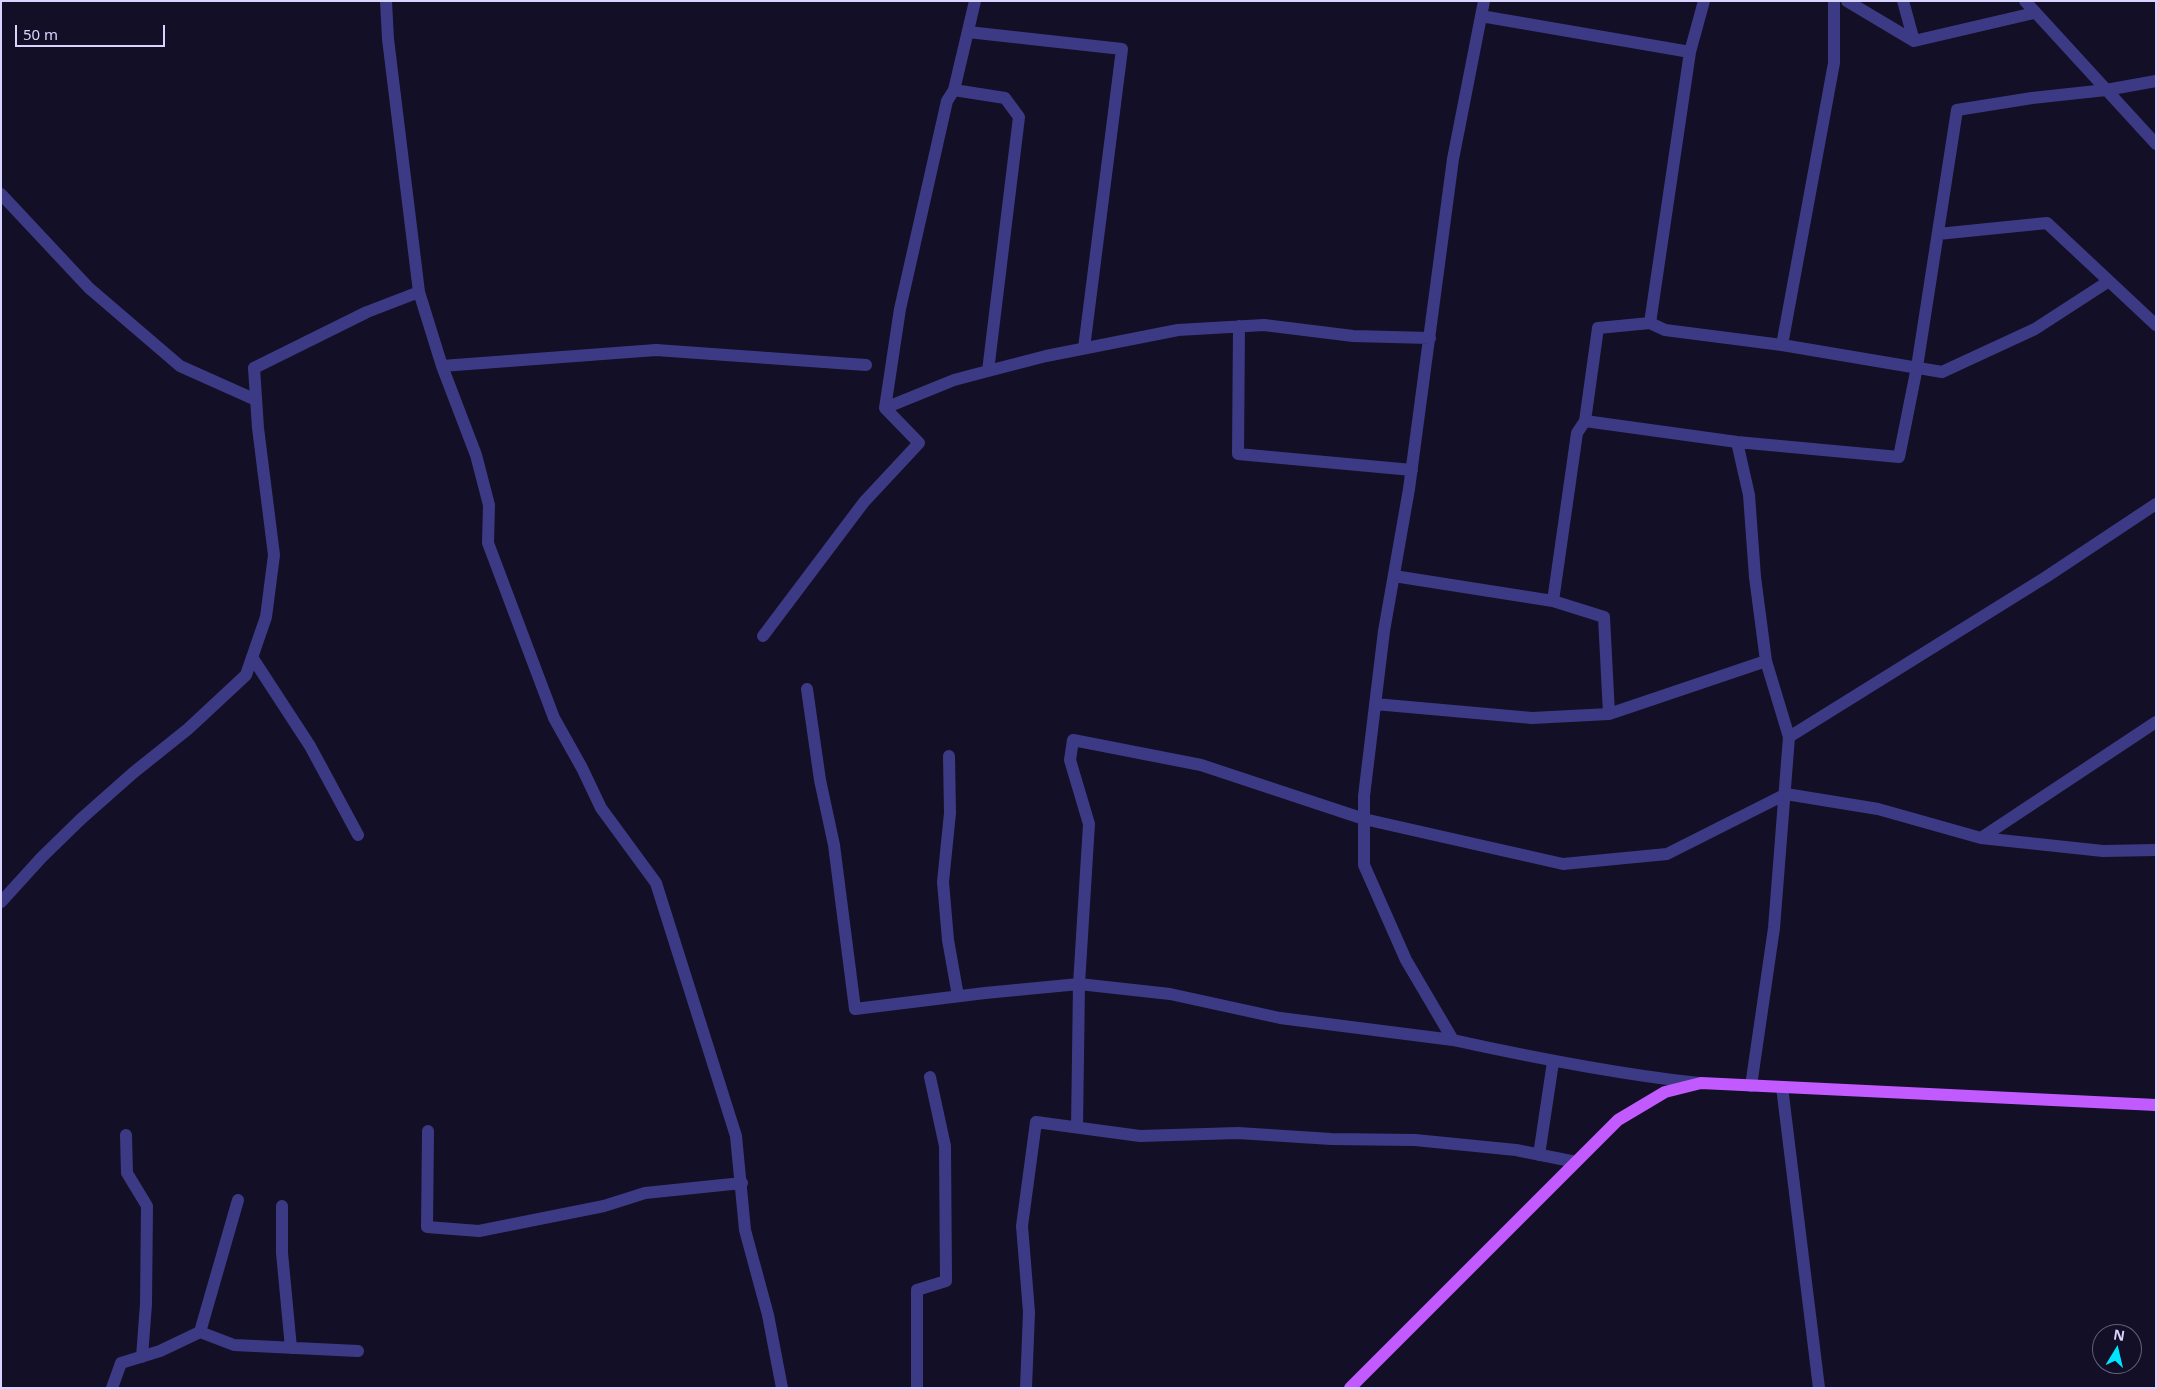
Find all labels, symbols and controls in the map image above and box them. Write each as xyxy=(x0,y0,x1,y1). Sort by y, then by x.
scale bar xyxy=(18,15,168,47)
text: 50 m xyxy=(23,24,58,44)
north arrow xyxy=(2092,1324,2142,1374)
text: N xyxy=(2112,1324,2126,1345)

